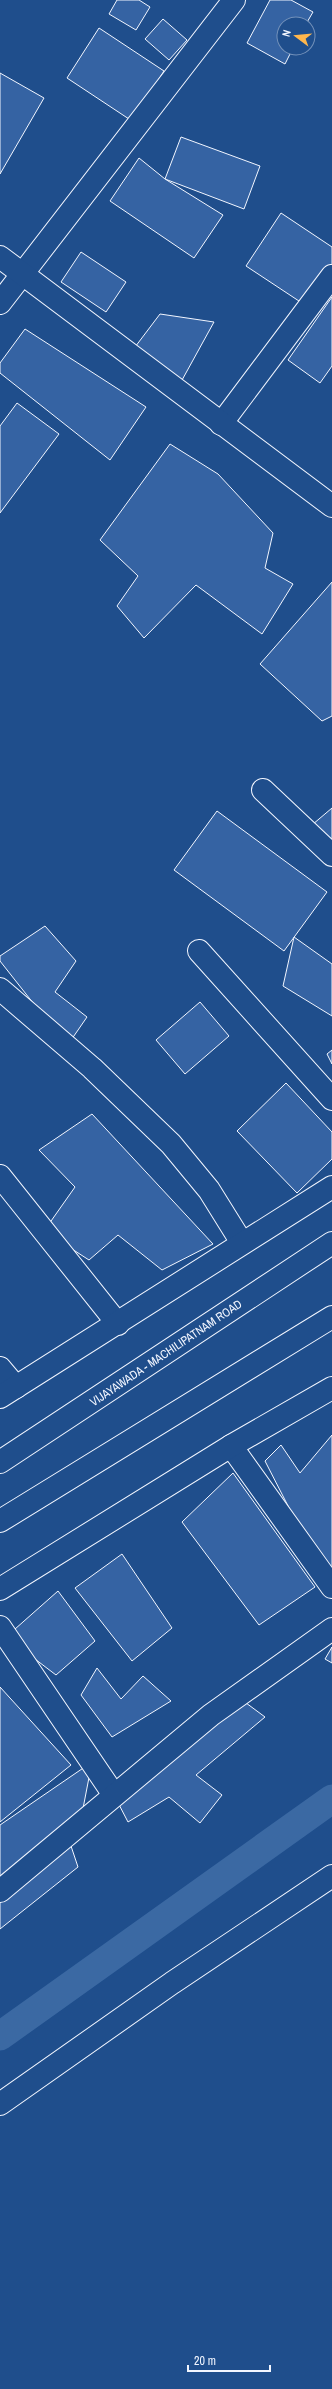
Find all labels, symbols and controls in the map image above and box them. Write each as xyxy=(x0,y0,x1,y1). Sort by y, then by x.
north arrow xyxy=(276,16,316,56)
text: N xyxy=(279,28,294,38)
street label: VIJAYAWADA - MACHILIPATNAM ROAD xyxy=(87,1296,245,1410)
scale bar xyxy=(188,2347,270,2373)
text: 20 m xyxy=(194,2353,216,2369)

